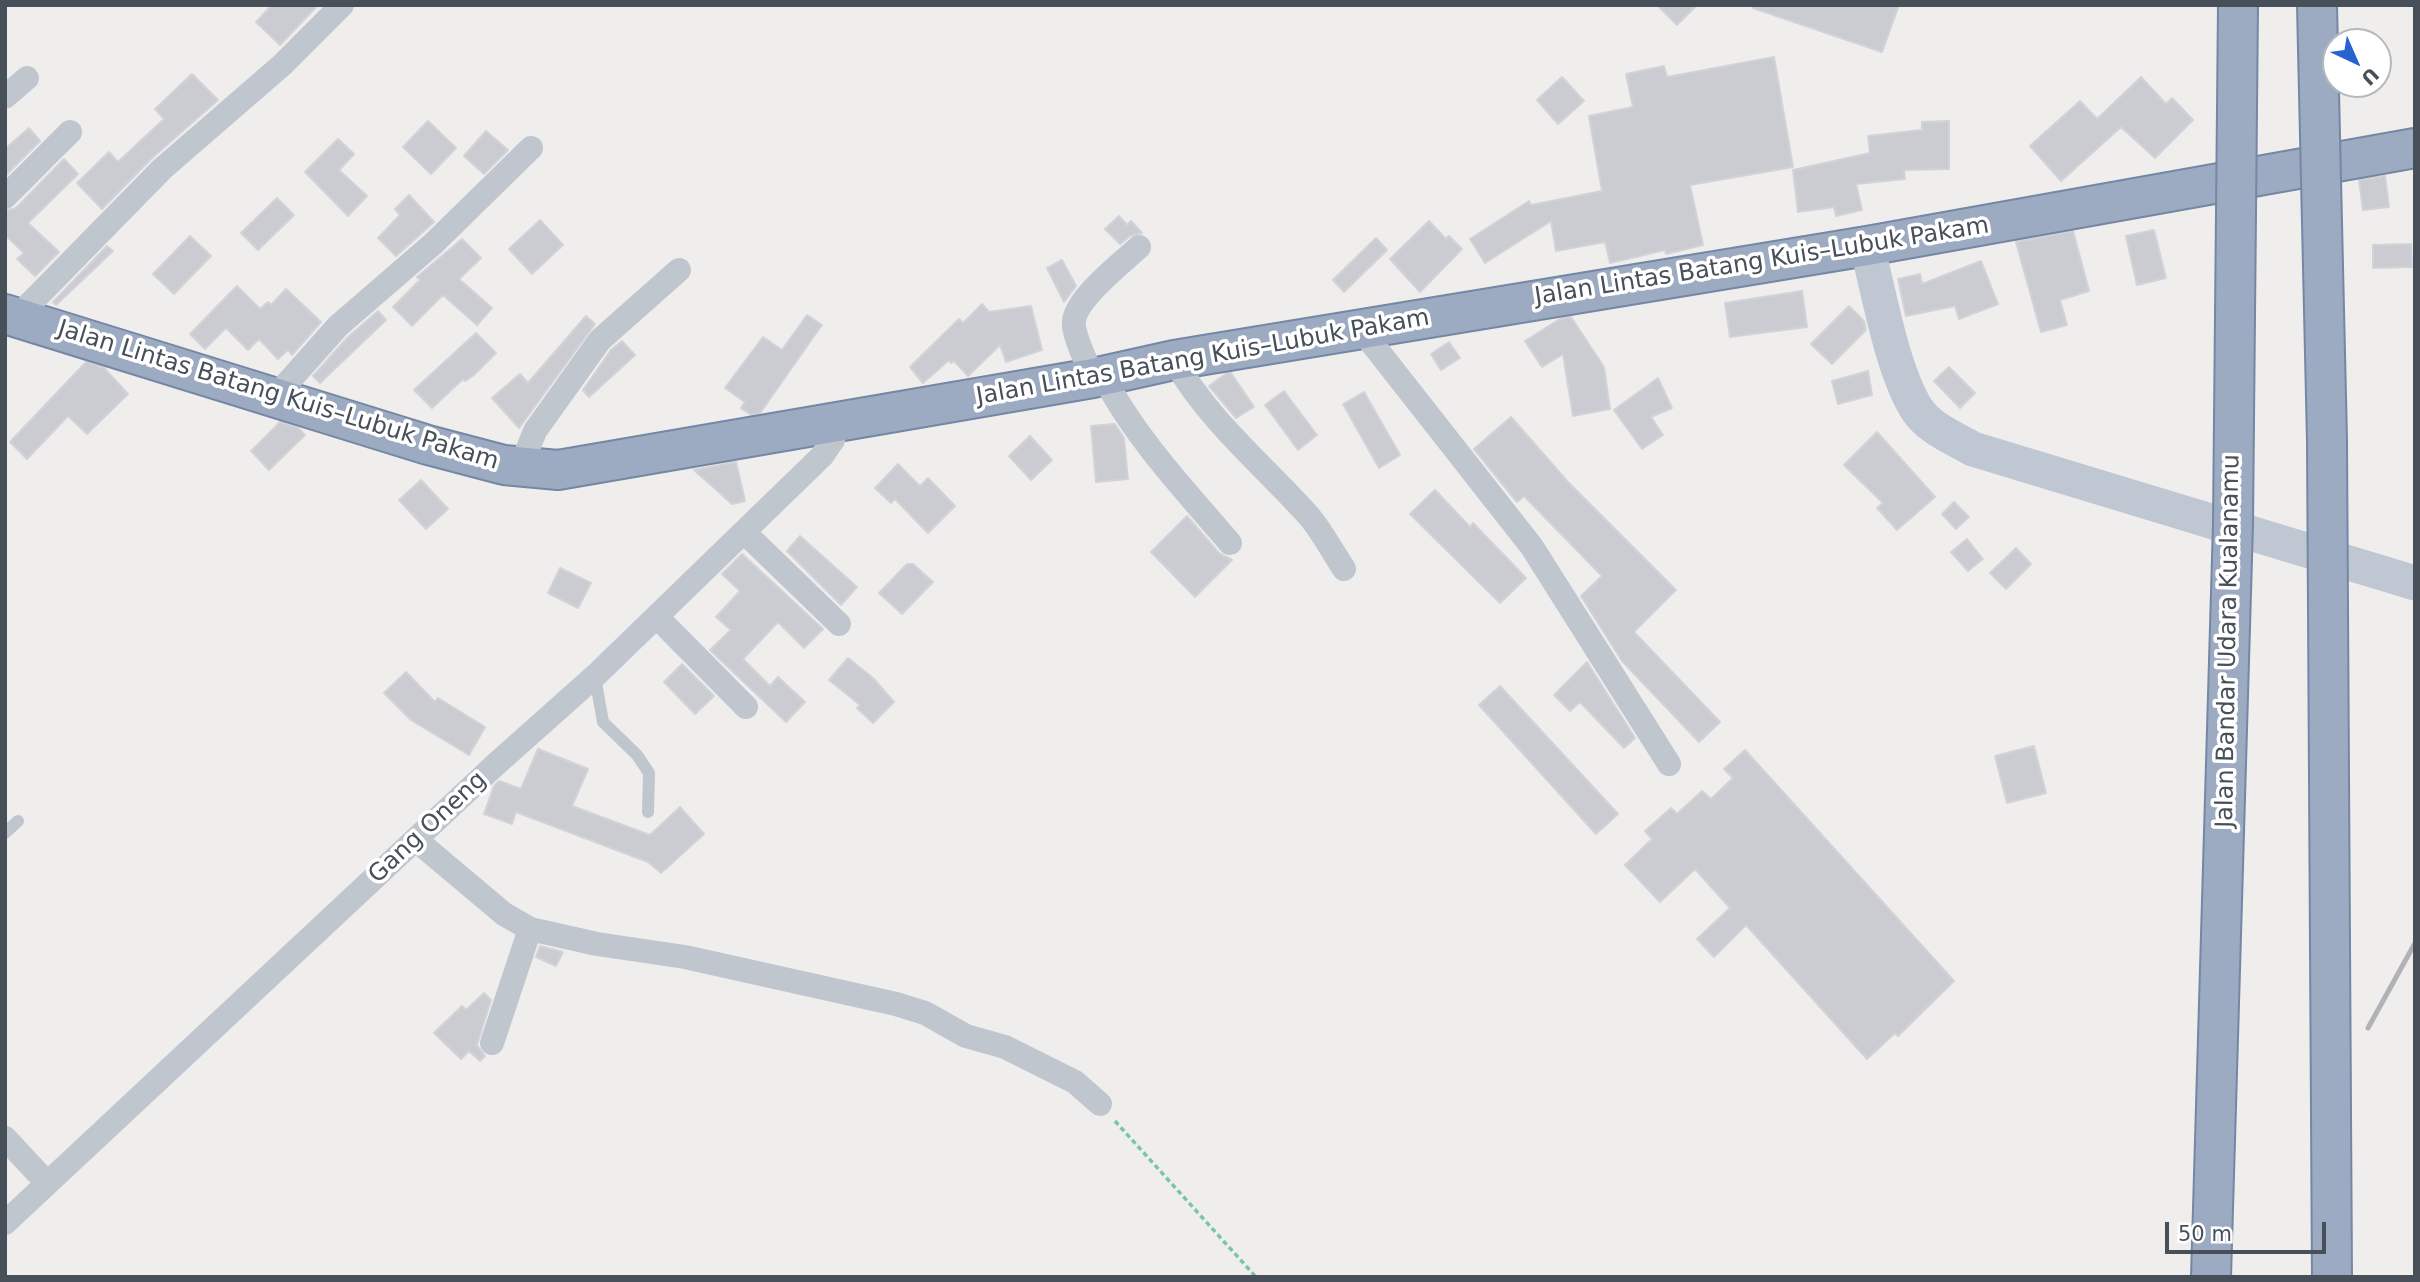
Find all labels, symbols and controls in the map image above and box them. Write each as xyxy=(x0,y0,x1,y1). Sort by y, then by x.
north arrow xyxy=(2322,28,2392,98)
text: U xyxy=(2357,63,2383,90)
street label: Jalan Lintas Batang Kuis–Lubuk Pakam xyxy=(1533,212,1991,312)
street label: Jalan Lintas Batang Kuis–Lubuk Pakam xyxy=(974,304,1432,412)
street label: Jalan Lintas Batang Kuis–Lubuk Pakam xyxy=(54,315,502,477)
street label: Jalan Bandar Udara Kualanamu xyxy=(2211,454,2247,828)
street label: Gang Oneng xyxy=(363,766,493,890)
scale bar xyxy=(2168,1208,2329,1252)
text: 50 m xyxy=(2178,1222,2232,1246)

